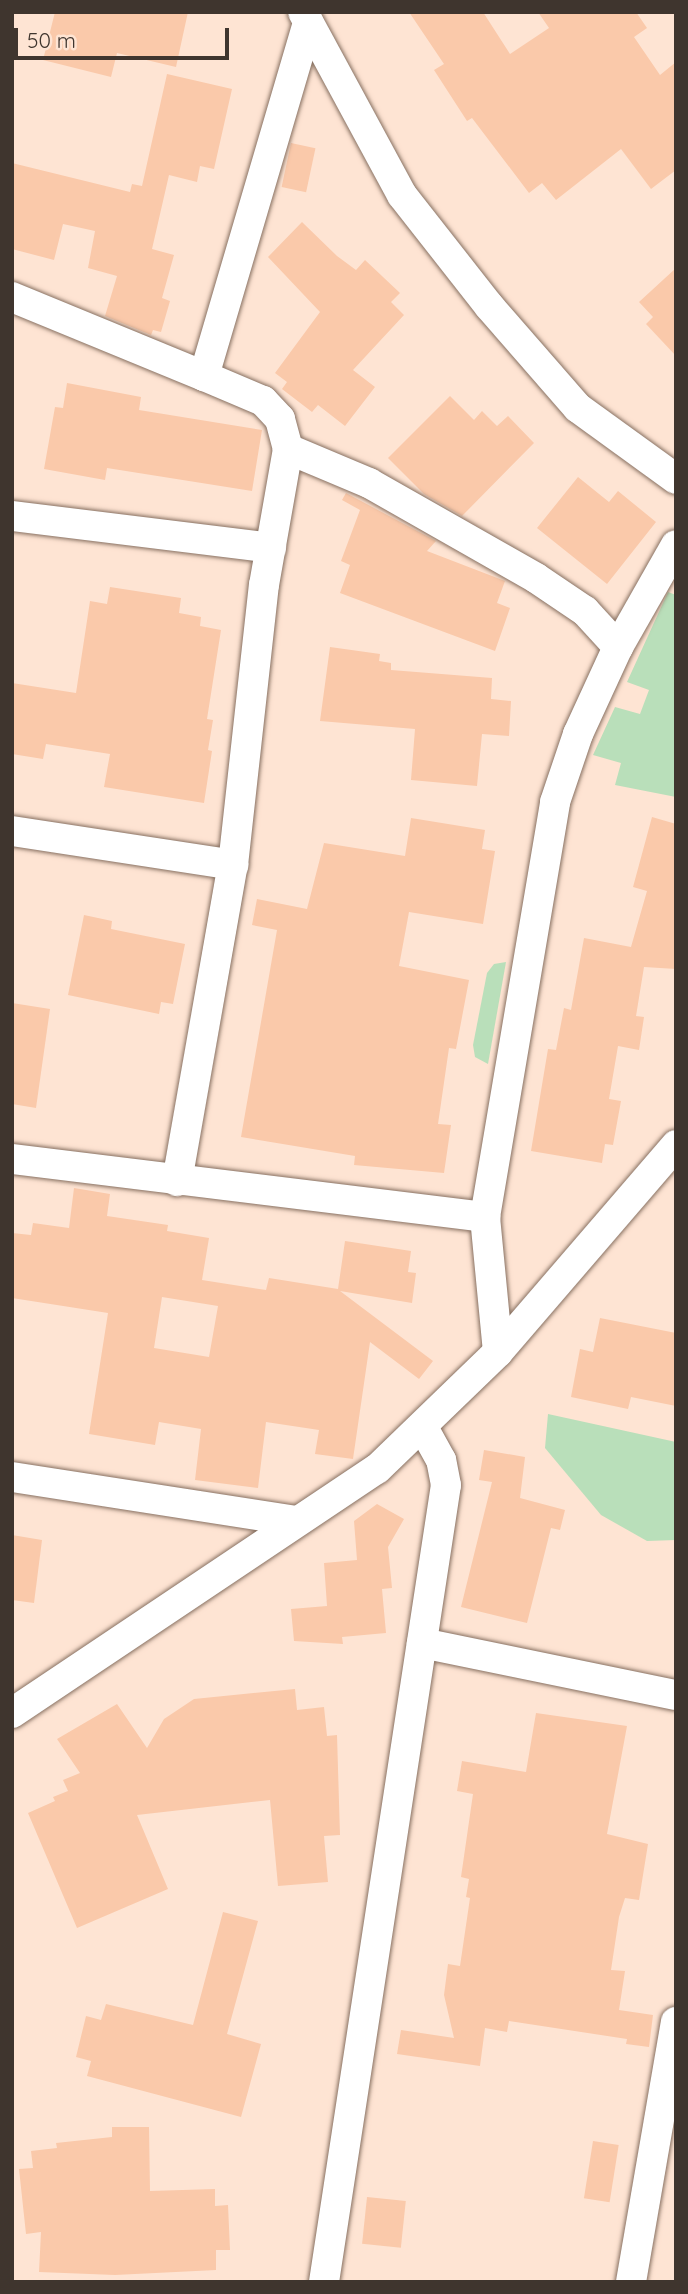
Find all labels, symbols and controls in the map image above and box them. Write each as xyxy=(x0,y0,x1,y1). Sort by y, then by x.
scale bar xyxy=(18,14,233,58)
text: 50 m xyxy=(27,27,76,53)

